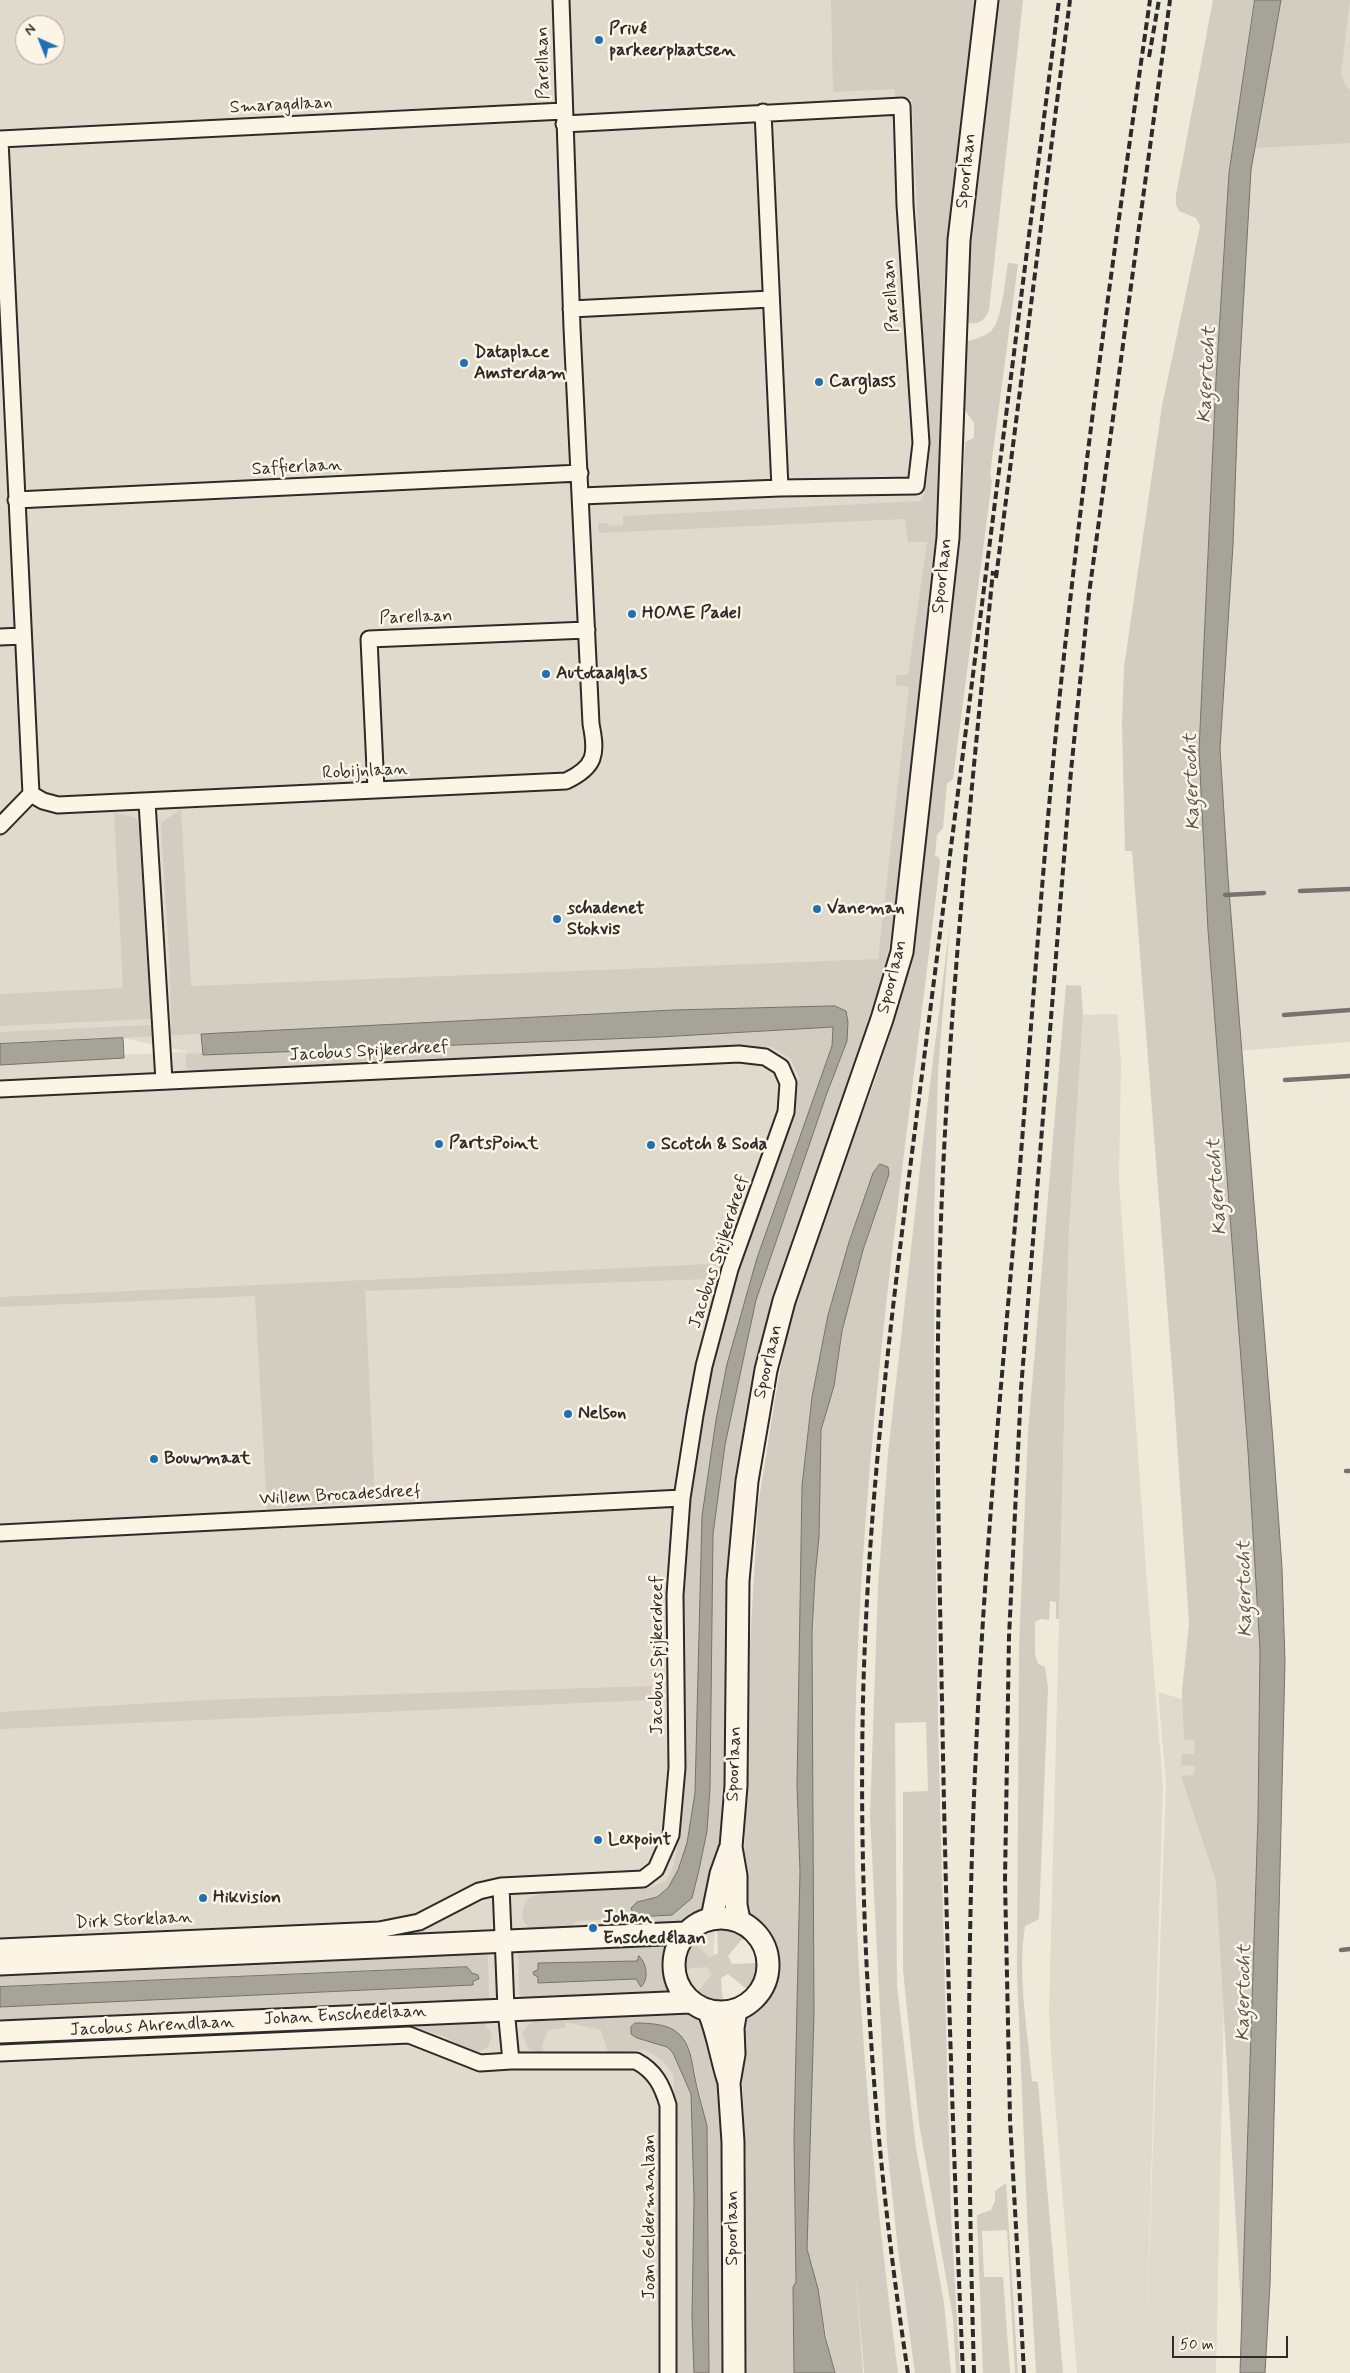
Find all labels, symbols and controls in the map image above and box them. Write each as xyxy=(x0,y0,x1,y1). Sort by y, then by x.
north arrow xyxy=(15,15,65,65)
place label: Privé parkeerplaatsen xyxy=(609,19,735,62)
text: N xyxy=(21,20,40,40)
street label: Parellaan xyxy=(533,26,555,100)
marker: Privé parkeerplaatsen xyxy=(593,34,605,46)
street label: Smaragdlaan xyxy=(229,93,333,119)
street label: Spoorlaan xyxy=(952,132,982,210)
street label: Parellaan xyxy=(879,259,905,333)
water label: Kagertocht xyxy=(1194,326,1222,424)
place label: Dataplace Amsterdam xyxy=(474,342,566,384)
marker: Dataplace Amsterdam xyxy=(458,357,470,369)
place label: Carglass xyxy=(829,371,896,393)
marker: Carglass xyxy=(813,376,825,388)
street label: Saffierlaan xyxy=(251,455,343,481)
street label: Spoorlaan xyxy=(928,537,958,615)
place label: HOME Padel xyxy=(642,603,741,625)
street label: Parellaan xyxy=(379,606,453,630)
marker: HOME Padel xyxy=(626,608,638,620)
place label: Autotaalglas xyxy=(556,663,647,685)
marker: Autotaalglas xyxy=(540,668,552,680)
water label: Kagertocht xyxy=(1180,733,1206,831)
street label: Robijnlaan xyxy=(322,759,408,785)
place label: schadenet Stokvis xyxy=(567,898,645,941)
place label: Vaneman xyxy=(827,898,905,920)
marker: Vaneman xyxy=(811,903,823,915)
marker: schadenet Stokvis xyxy=(551,913,563,925)
street label: Spoorlaan xyxy=(873,938,913,1016)
street label: Jacobus Spijkerdreef xyxy=(289,1037,449,1067)
place label: PartsPoint xyxy=(449,1133,538,1155)
place label: Scotch & Soda xyxy=(661,1134,767,1156)
marker: PartsPoint xyxy=(433,1138,445,1150)
water label: Kagertocht xyxy=(1203,1138,1233,1236)
marker: Scotch & Soda xyxy=(645,1139,657,1151)
street label: Jacobus Spijkerdreef xyxy=(685,1173,755,1331)
street label: Spoorlaan xyxy=(750,1323,788,1401)
place label: Nelson xyxy=(578,1403,626,1425)
marker: Nelson xyxy=(562,1408,574,1420)
place label: Bouwmaat xyxy=(164,1448,251,1470)
marker: Bouwmaat xyxy=(148,1453,160,1465)
street label: Willem Brocadesdreef xyxy=(259,1481,421,1511)
water label: Kagertocht xyxy=(1234,1540,1258,1638)
street label: Jacobus Spijkerdreef xyxy=(647,1575,669,1735)
street label: Spoorlaan xyxy=(723,1726,747,1802)
place label: Lexpoint xyxy=(608,1829,671,1851)
marker: Lexpoint xyxy=(592,1834,604,1846)
place label: Hikvision xyxy=(213,1887,281,1909)
marker: Hikvision xyxy=(197,1892,209,1904)
street label: Dirk Storklaan xyxy=(75,1907,193,1935)
place label: Johan Enschedélaan xyxy=(603,1907,706,1950)
marker: Johan Enschedélaan xyxy=(587,1922,599,1934)
water label: Kagertocht xyxy=(1233,1944,1257,2042)
street label: Johan Enschedelaan xyxy=(263,2001,427,2031)
street label: Jacobus Ahrendlaan xyxy=(69,2012,235,2042)
street label: Joan Geldermanlaan xyxy=(639,2134,661,2300)
street label: Spoorlaan xyxy=(722,2190,744,2266)
scale bar xyxy=(1175,2326,1291,2358)
text: 50 m xyxy=(1180,2335,1214,2355)

